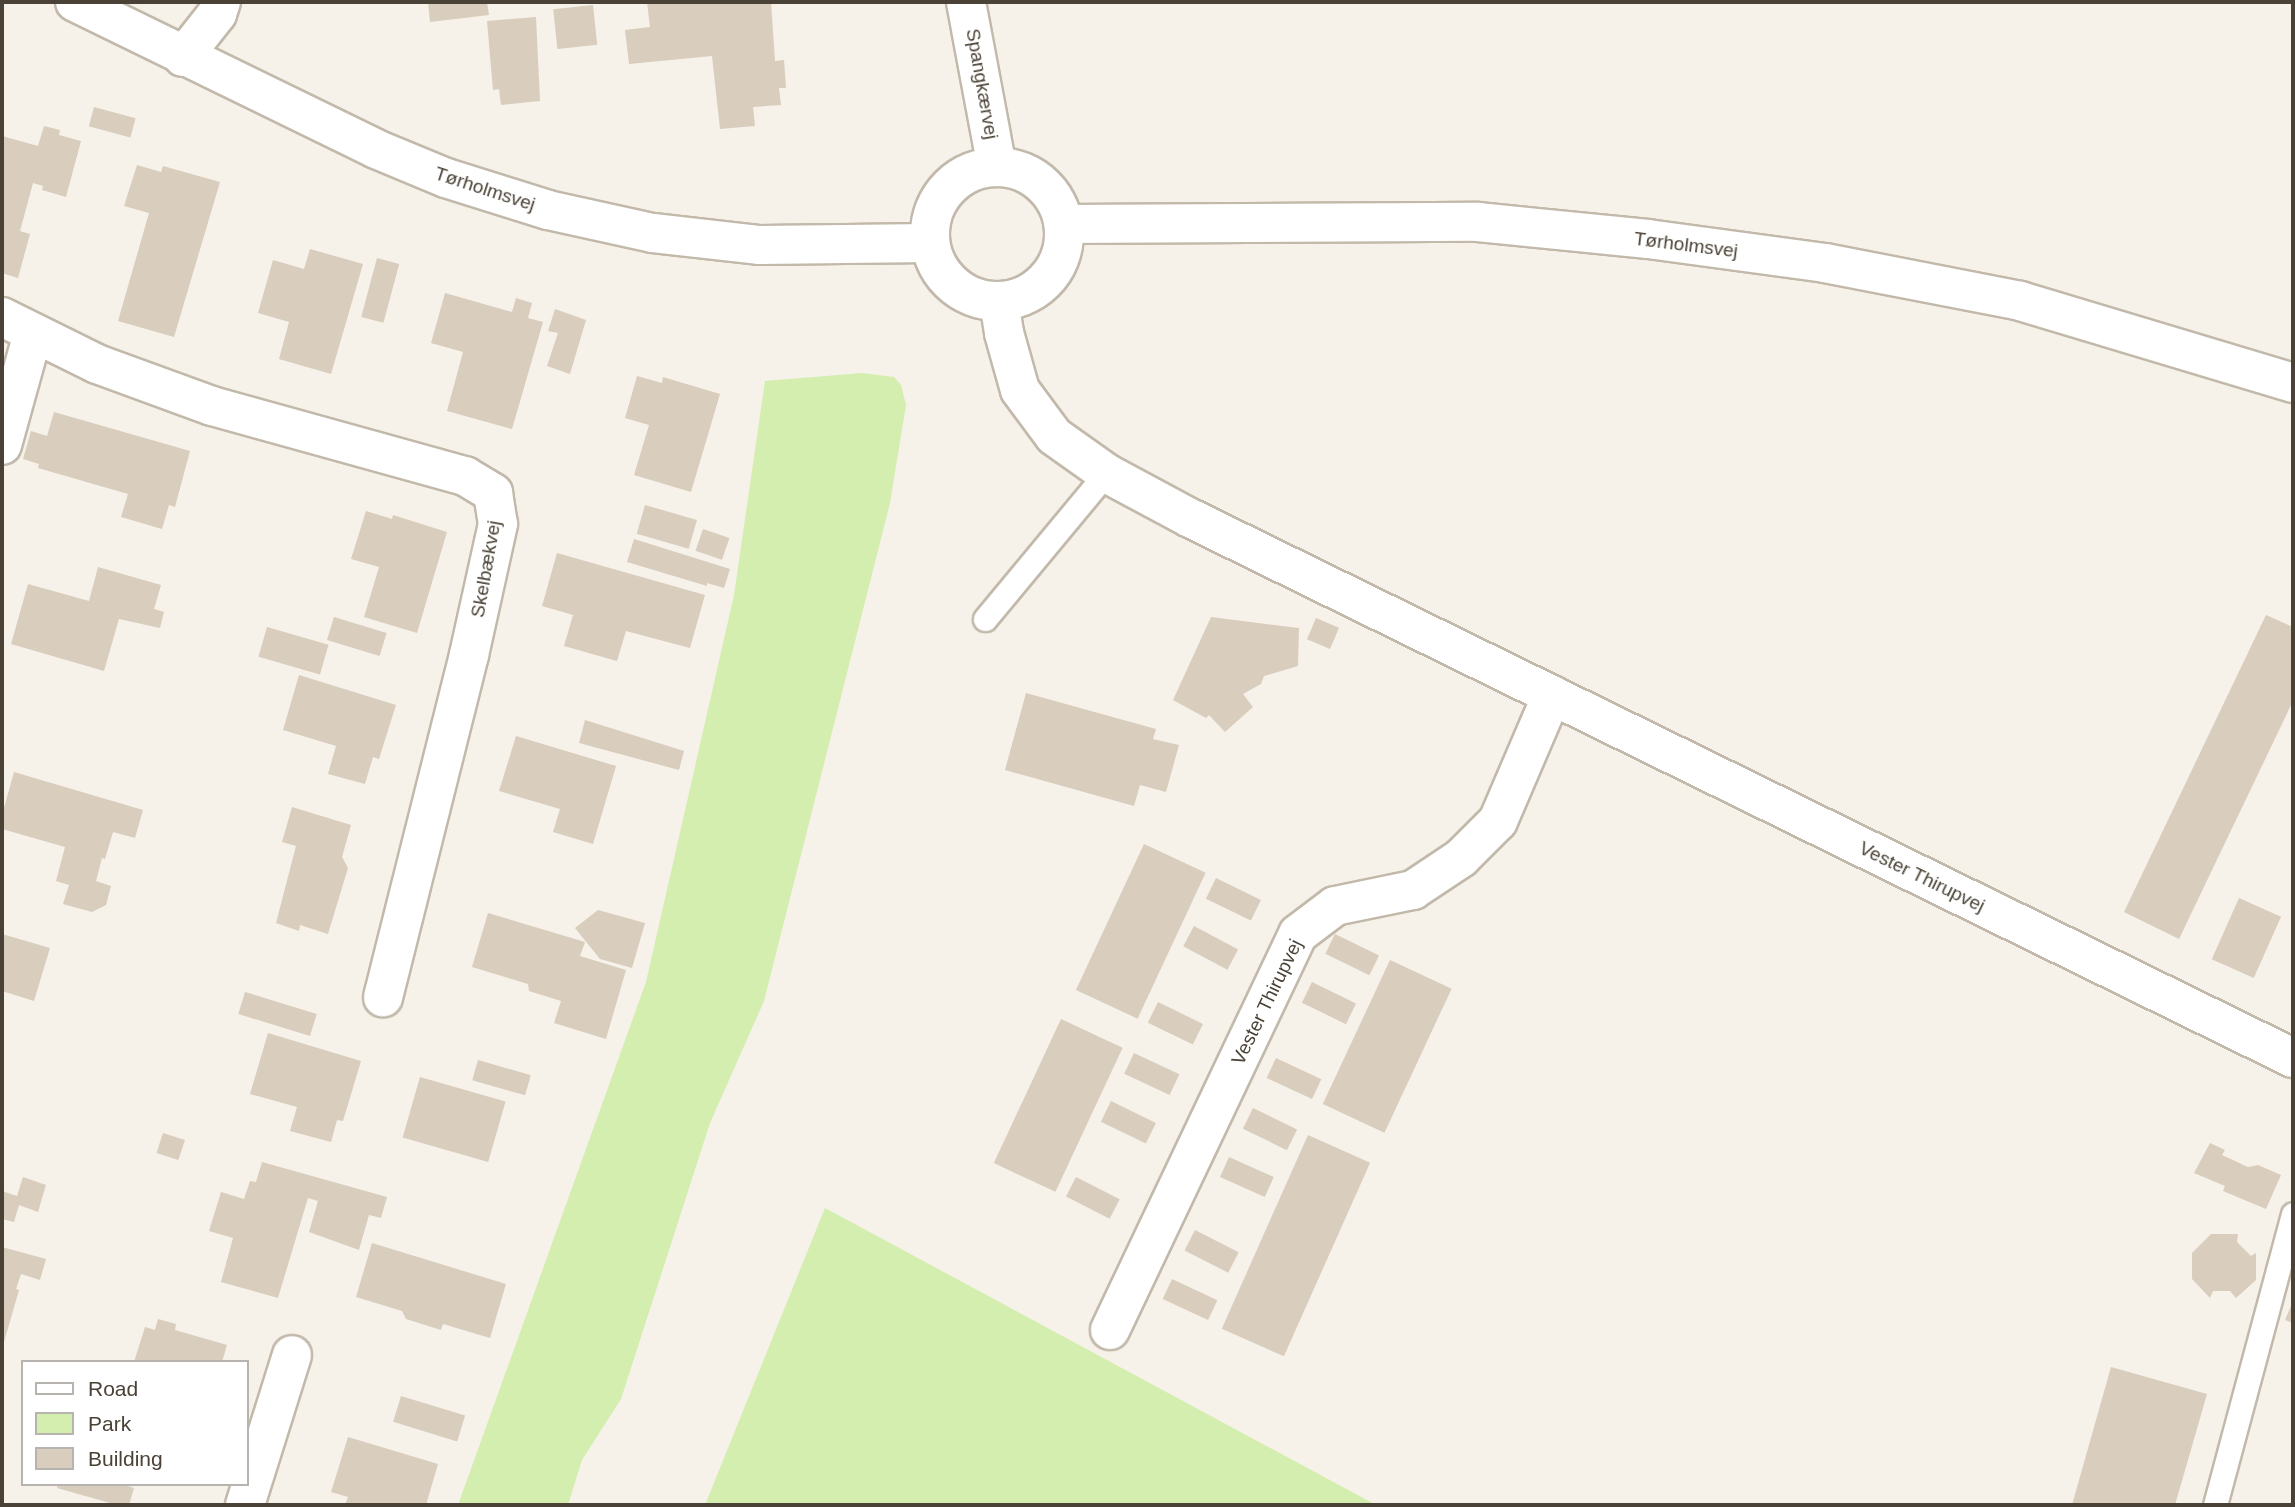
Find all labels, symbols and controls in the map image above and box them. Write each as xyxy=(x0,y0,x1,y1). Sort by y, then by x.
street label: Spangkærvej xyxy=(961,27,1003,141)
street label: Tørholmsvej xyxy=(432,162,538,216)
street label: Tørholmsvej xyxy=(1633,227,1739,263)
street label: Skelbækvej xyxy=(466,519,506,619)
street label: Vester Thirupvej xyxy=(1855,837,1989,917)
street label: Vester Thirupvej xyxy=(1227,935,1307,1069)
legend xyxy=(21,1360,248,1486)
text: Road xyxy=(88,1377,138,1400)
text: Park xyxy=(88,1412,131,1435)
text: Building xyxy=(88,1447,163,1470)

